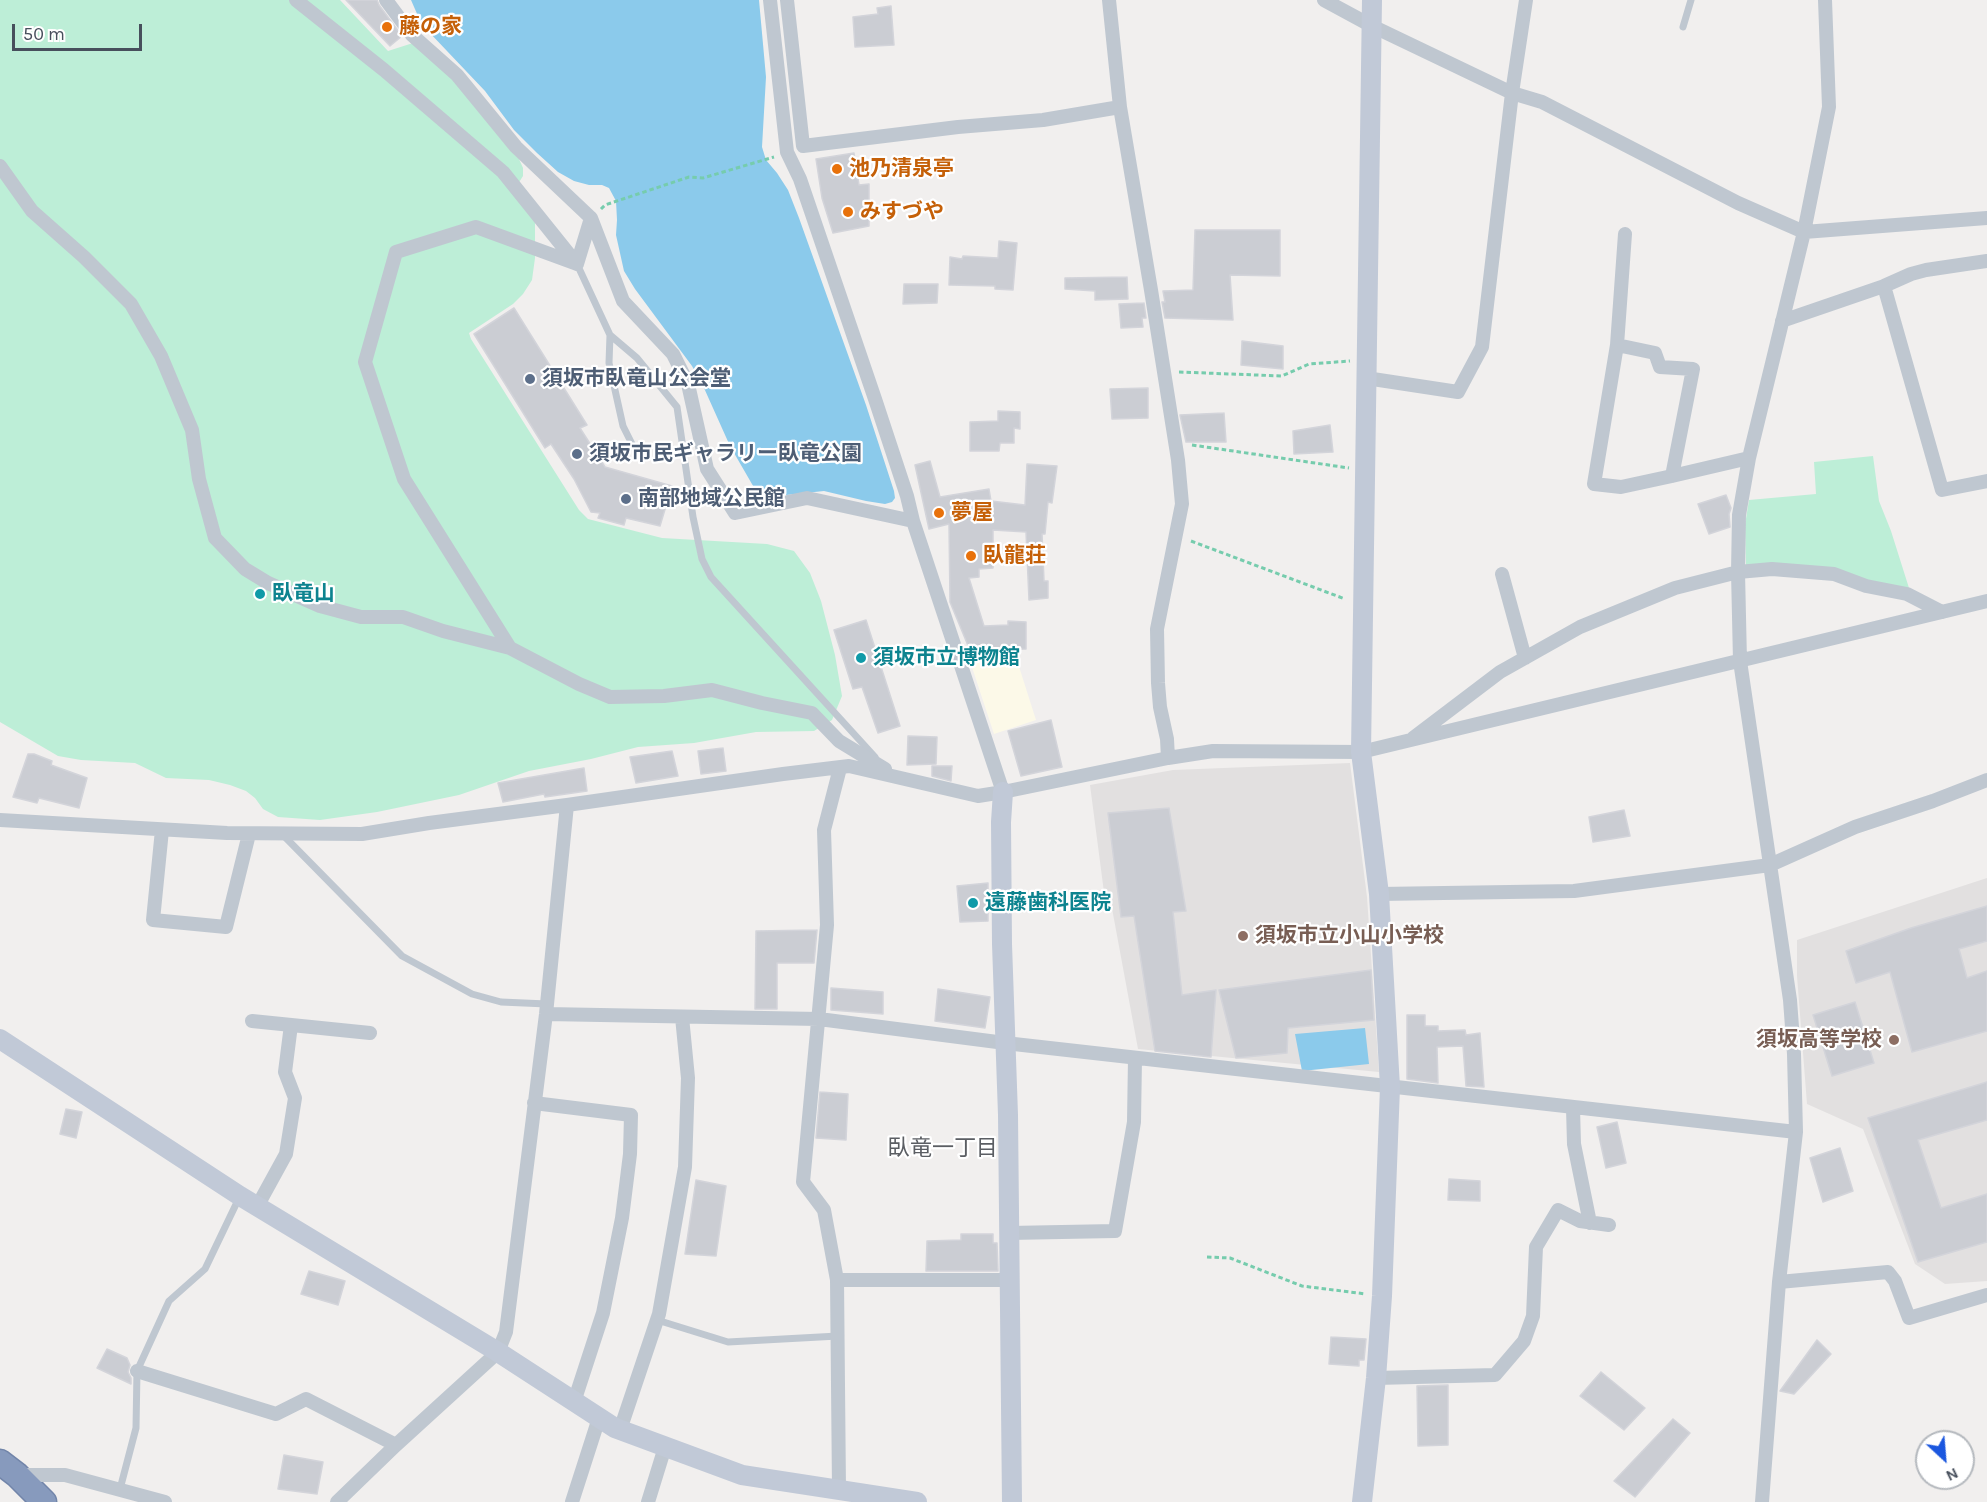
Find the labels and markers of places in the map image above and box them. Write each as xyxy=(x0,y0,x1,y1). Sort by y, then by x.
place label: 藤の家 xyxy=(399,14,462,40)
marker: 藤の家 xyxy=(380,20,394,34)
place label: 池乃清泉亭 xyxy=(849,156,954,182)
marker: 池乃清泉亭 xyxy=(830,162,844,176)
place label: みすづや xyxy=(860,199,944,225)
marker: みすづや xyxy=(841,205,855,219)
place label: 須坂市臥竜山公会堂 xyxy=(542,366,731,392)
marker: 須坂市臥竜山公会堂 xyxy=(523,372,537,386)
place label: 須坂市民ギャラリー臥竜公園 xyxy=(589,441,862,467)
marker: 須坂市民ギャラリー臥竜公園 xyxy=(570,447,584,461)
place label: 南部地域公民館 xyxy=(638,486,785,512)
marker: 南部地域公民館 xyxy=(619,492,633,506)
place label: 夢屋 xyxy=(951,500,993,526)
marker: 夢屋 xyxy=(932,506,946,520)
place label: 臥龍荘 xyxy=(983,543,1046,569)
marker: 臥龍荘 xyxy=(964,549,978,563)
place label: 臥竜山 xyxy=(272,581,335,607)
marker: 臥竜山 xyxy=(253,587,267,601)
place label: 須坂市立博物館 xyxy=(873,645,1020,671)
marker: 須坂市立博物館 xyxy=(854,651,868,665)
place label: 遠藤歯科医院 xyxy=(985,890,1111,916)
marker: 遠藤歯科医院 xyxy=(966,896,980,910)
place label: 須坂市立小山小学校 xyxy=(1255,923,1444,949)
marker: 須坂市立小山小学校 xyxy=(1236,929,1250,943)
place label: 須坂高等学校 xyxy=(1756,1027,1882,1053)
marker: 須坂高等学校 xyxy=(1887,1033,1901,1047)

